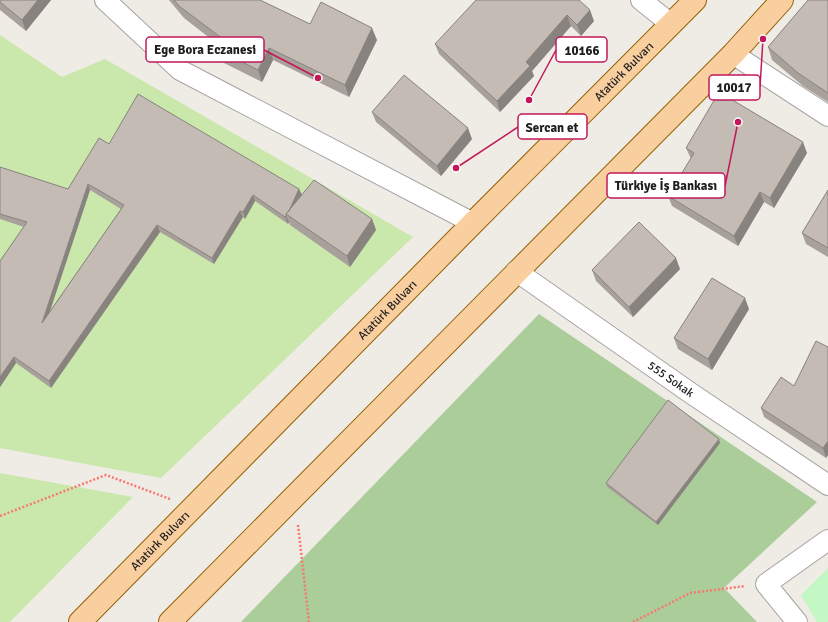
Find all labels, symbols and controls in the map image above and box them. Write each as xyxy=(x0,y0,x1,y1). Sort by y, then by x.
callout: Ege Bora Eczanesi xyxy=(146,37,264,62)
callout: 10166 xyxy=(556,37,607,62)
street label: Atatürk Bulvarı xyxy=(591,38,657,104)
text: Ege Bora Eczanesi xyxy=(154,42,256,58)
text: 10166 xyxy=(564,43,600,59)
callout: 10017 xyxy=(709,75,760,100)
text: 10017 xyxy=(716,80,752,96)
callout: Sercan et xyxy=(518,114,587,139)
text: Sercan et xyxy=(526,120,579,136)
callout: Türkiye İş Bankası xyxy=(607,173,725,198)
text: Türkiye İş Bankası xyxy=(615,177,717,194)
street label: Atatürk Bulvarı xyxy=(355,277,420,343)
street label: 555 Sokak xyxy=(645,358,697,401)
street label: Atatürk Bulvarı xyxy=(127,508,193,574)

